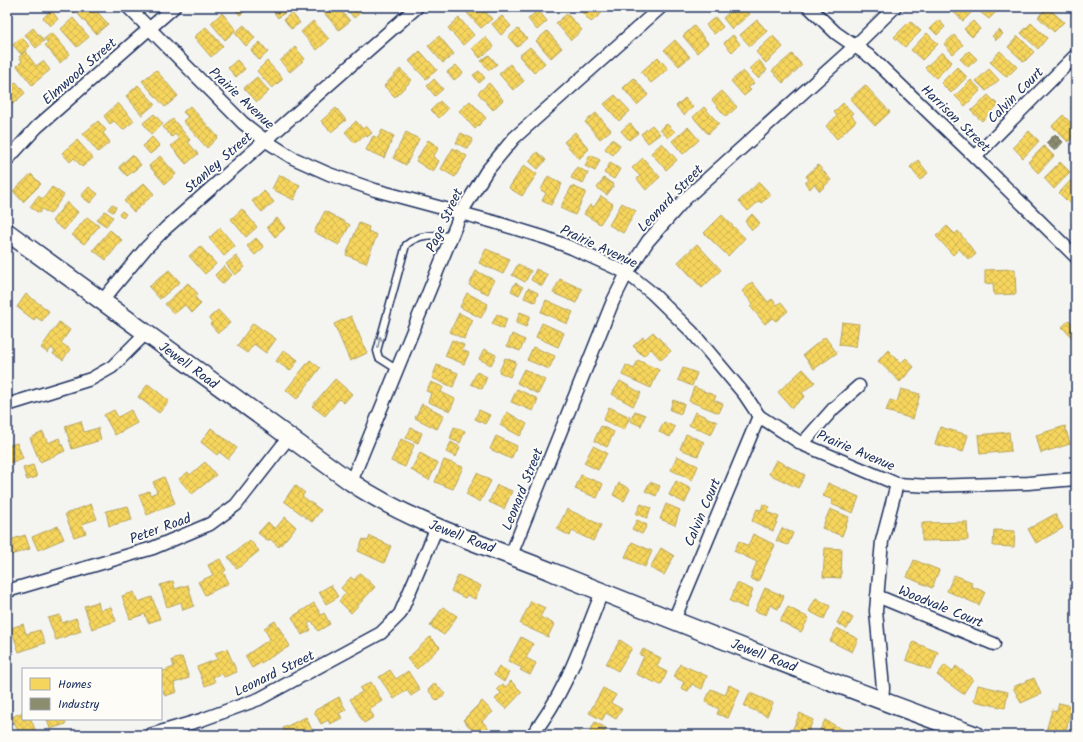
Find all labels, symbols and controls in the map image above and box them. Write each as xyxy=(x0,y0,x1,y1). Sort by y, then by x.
street label: Elmwood Street xyxy=(37,33,122,111)
street label: Prairie Avenue xyxy=(203,62,280,136)
street label: Calvin Court xyxy=(982,62,1049,129)
street label: Harrison Street xyxy=(915,80,996,158)
street label: Stanley Street xyxy=(180,126,258,199)
street label: Leonard Street xyxy=(633,159,709,238)
street label: Page Street xyxy=(421,184,470,256)
street label: Prairie Avenue xyxy=(556,219,642,275)
one-way arrow xyxy=(376,336,384,349)
street label: Jewell Road xyxy=(154,337,224,396)
street label: Prairie Avenue xyxy=(813,425,899,478)
street label: Leonard Street xyxy=(496,444,550,534)
street label: Calvin Court xyxy=(679,474,727,550)
street label: Peter Road xyxy=(127,507,195,550)
street label: Jewell Road xyxy=(425,514,499,560)
street label: Woodvale Court xyxy=(895,580,987,634)
street label: Jewell Road xyxy=(727,633,801,679)
street label: Leonard Street xyxy=(230,645,319,703)
legend xyxy=(22,668,162,720)
text: Homes xyxy=(58,675,92,694)
text: Industry xyxy=(58,695,100,714)

